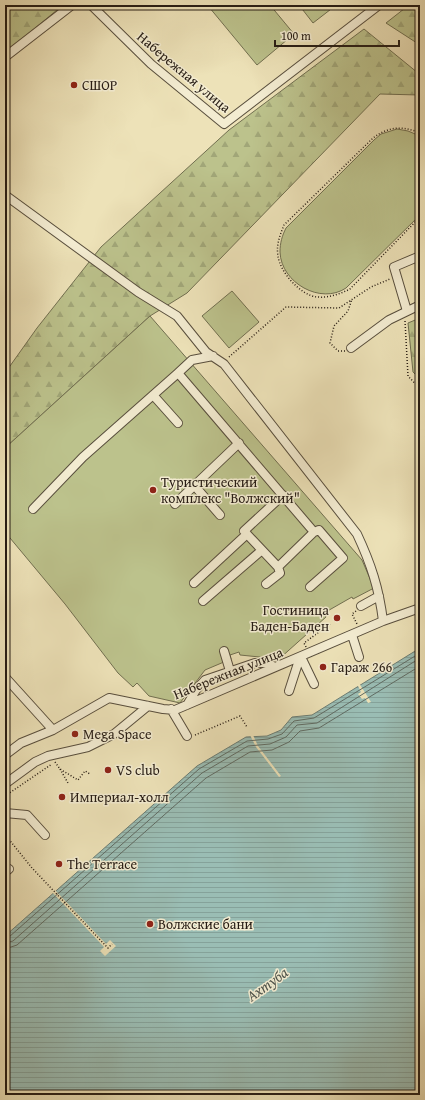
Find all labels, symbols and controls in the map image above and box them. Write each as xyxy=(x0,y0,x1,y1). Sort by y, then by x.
scale bar xyxy=(275,22,399,48)
street label: Набережная улица xyxy=(133,27,235,117)
text: 100 m xyxy=(281,27,311,44)
place label: СШОР xyxy=(82,75,117,95)
marker: СШОР xyxy=(69,80,79,90)
place label: Туристический комплекс "Волжский" xyxy=(161,472,300,508)
marker: Туристический комплекс "Волжский" xyxy=(148,485,158,495)
place label: Гостиница Баден-Баден xyxy=(250,600,329,636)
marker: Гостиница Баден-Баден xyxy=(332,613,342,623)
street label: Набережная улица xyxy=(170,642,286,704)
place label: Гараж 266 xyxy=(331,657,392,677)
marker: Гараж 266 xyxy=(318,662,328,672)
place label: Mega Space xyxy=(83,724,152,744)
marker: Mega Space xyxy=(70,729,80,739)
place label: VS club xyxy=(116,760,160,780)
marker: VS club xyxy=(103,765,113,775)
place label: Империал-холл xyxy=(70,787,169,807)
marker: Империал-холл xyxy=(57,792,67,802)
place label: The Terrace xyxy=(67,854,137,874)
marker: The Terrace xyxy=(54,859,64,869)
place label: Волжские бани xyxy=(158,914,253,934)
marker: Волжские бани xyxy=(145,919,155,929)
water label: Ахтуба xyxy=(241,962,292,1007)

